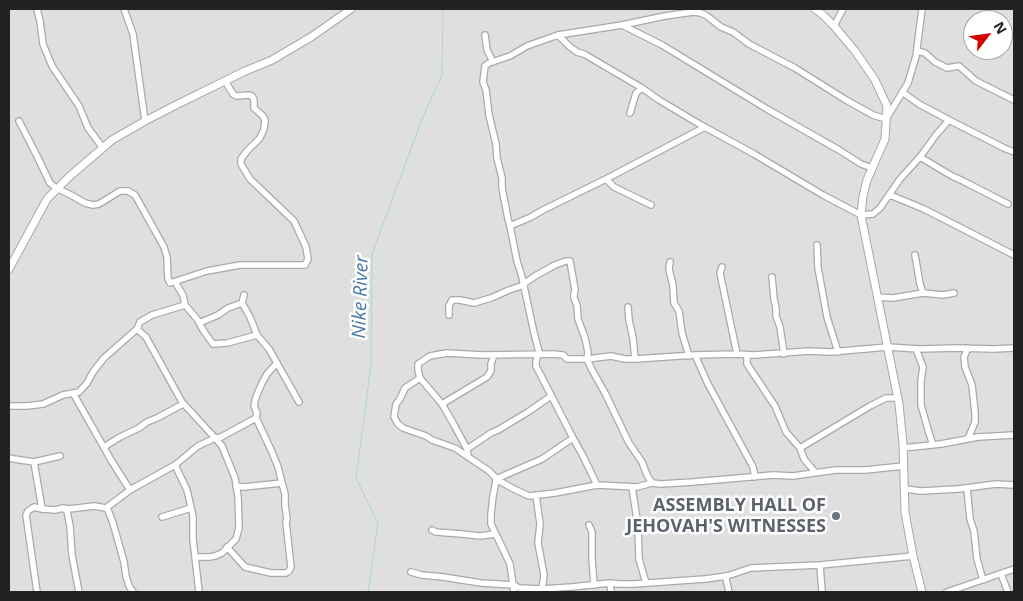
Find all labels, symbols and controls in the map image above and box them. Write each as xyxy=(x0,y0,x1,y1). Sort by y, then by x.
north arrow xyxy=(963,10,1013,60)
text: N xyxy=(989,18,1012,37)
water label: Nike River xyxy=(348,255,374,339)
place label: ASSEMBLY HALL OF JEHOVAH'S WITNESSES xyxy=(626,495,826,538)
marker: ASSEMBLY HALL OF JEHOVAH'S WITNESSES xyxy=(830,510,842,522)

